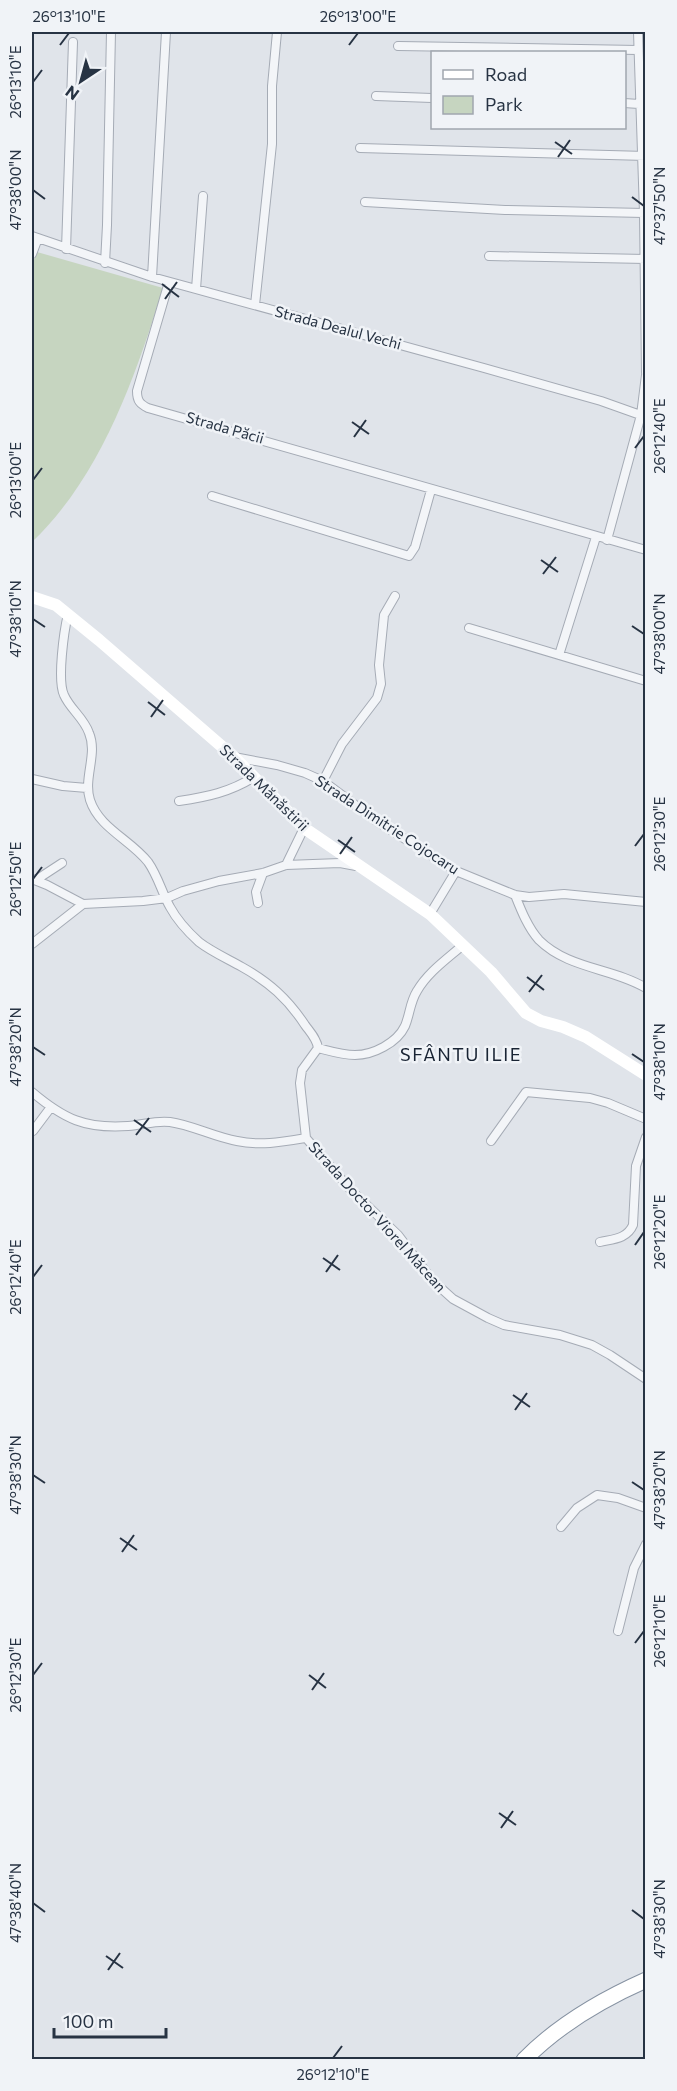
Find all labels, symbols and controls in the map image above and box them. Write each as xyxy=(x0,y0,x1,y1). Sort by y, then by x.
text: 26°13'10"E xyxy=(32,7,106,25)
text: 26°13'00"E xyxy=(320,7,396,25)
text: 26°13'10"E xyxy=(6,45,24,119)
north arrow xyxy=(51,51,111,111)
legend xyxy=(431,51,626,129)
text: Road xyxy=(485,63,527,85)
text: N xyxy=(61,82,82,105)
text: Park xyxy=(485,93,523,115)
text: 47°38'00"N xyxy=(6,150,24,230)
text: 47°37'50"N xyxy=(650,167,668,245)
street label: Strada Dealul Vechi xyxy=(273,301,404,353)
text: 26°12'40"E xyxy=(650,398,668,474)
street label: Strada Păcii xyxy=(184,407,266,447)
text: 26°13'00"E xyxy=(6,442,24,518)
text: 47°38'10"N xyxy=(6,580,24,658)
text: 47°38'00"N xyxy=(650,594,668,674)
street label: Strada Mănăstirii xyxy=(216,740,313,834)
street label: Strada Dimitrie Cojocaru xyxy=(312,771,463,878)
text: 26°12'30"E xyxy=(650,796,668,872)
text: 26°12'50"E xyxy=(6,841,24,917)
text: 47°38'20"N xyxy=(6,1007,24,1087)
text: 47°38'10"N xyxy=(650,1023,668,1101)
district label: SFÂNTU ILIE xyxy=(400,1043,522,1065)
street label: Strada Doctor Viorel Măcean xyxy=(305,1137,450,1295)
text: 26°12'20"E xyxy=(650,1195,668,1269)
text: 26°12'40"E xyxy=(6,1239,24,1315)
text: 47°38'30"N xyxy=(6,1435,24,1515)
text: 47°38'20"N xyxy=(650,1450,668,1530)
text: 26°12'10"E xyxy=(650,1594,668,1667)
text: 26°12'30"E xyxy=(6,1637,24,1713)
text: 47°38'40"N xyxy=(6,1863,24,1943)
text: 47°38'30"N xyxy=(650,1879,668,1959)
scale bar xyxy=(54,2001,166,2039)
text: 100 m xyxy=(63,2010,113,2032)
text: 26°12'10"E xyxy=(297,2065,370,2083)

